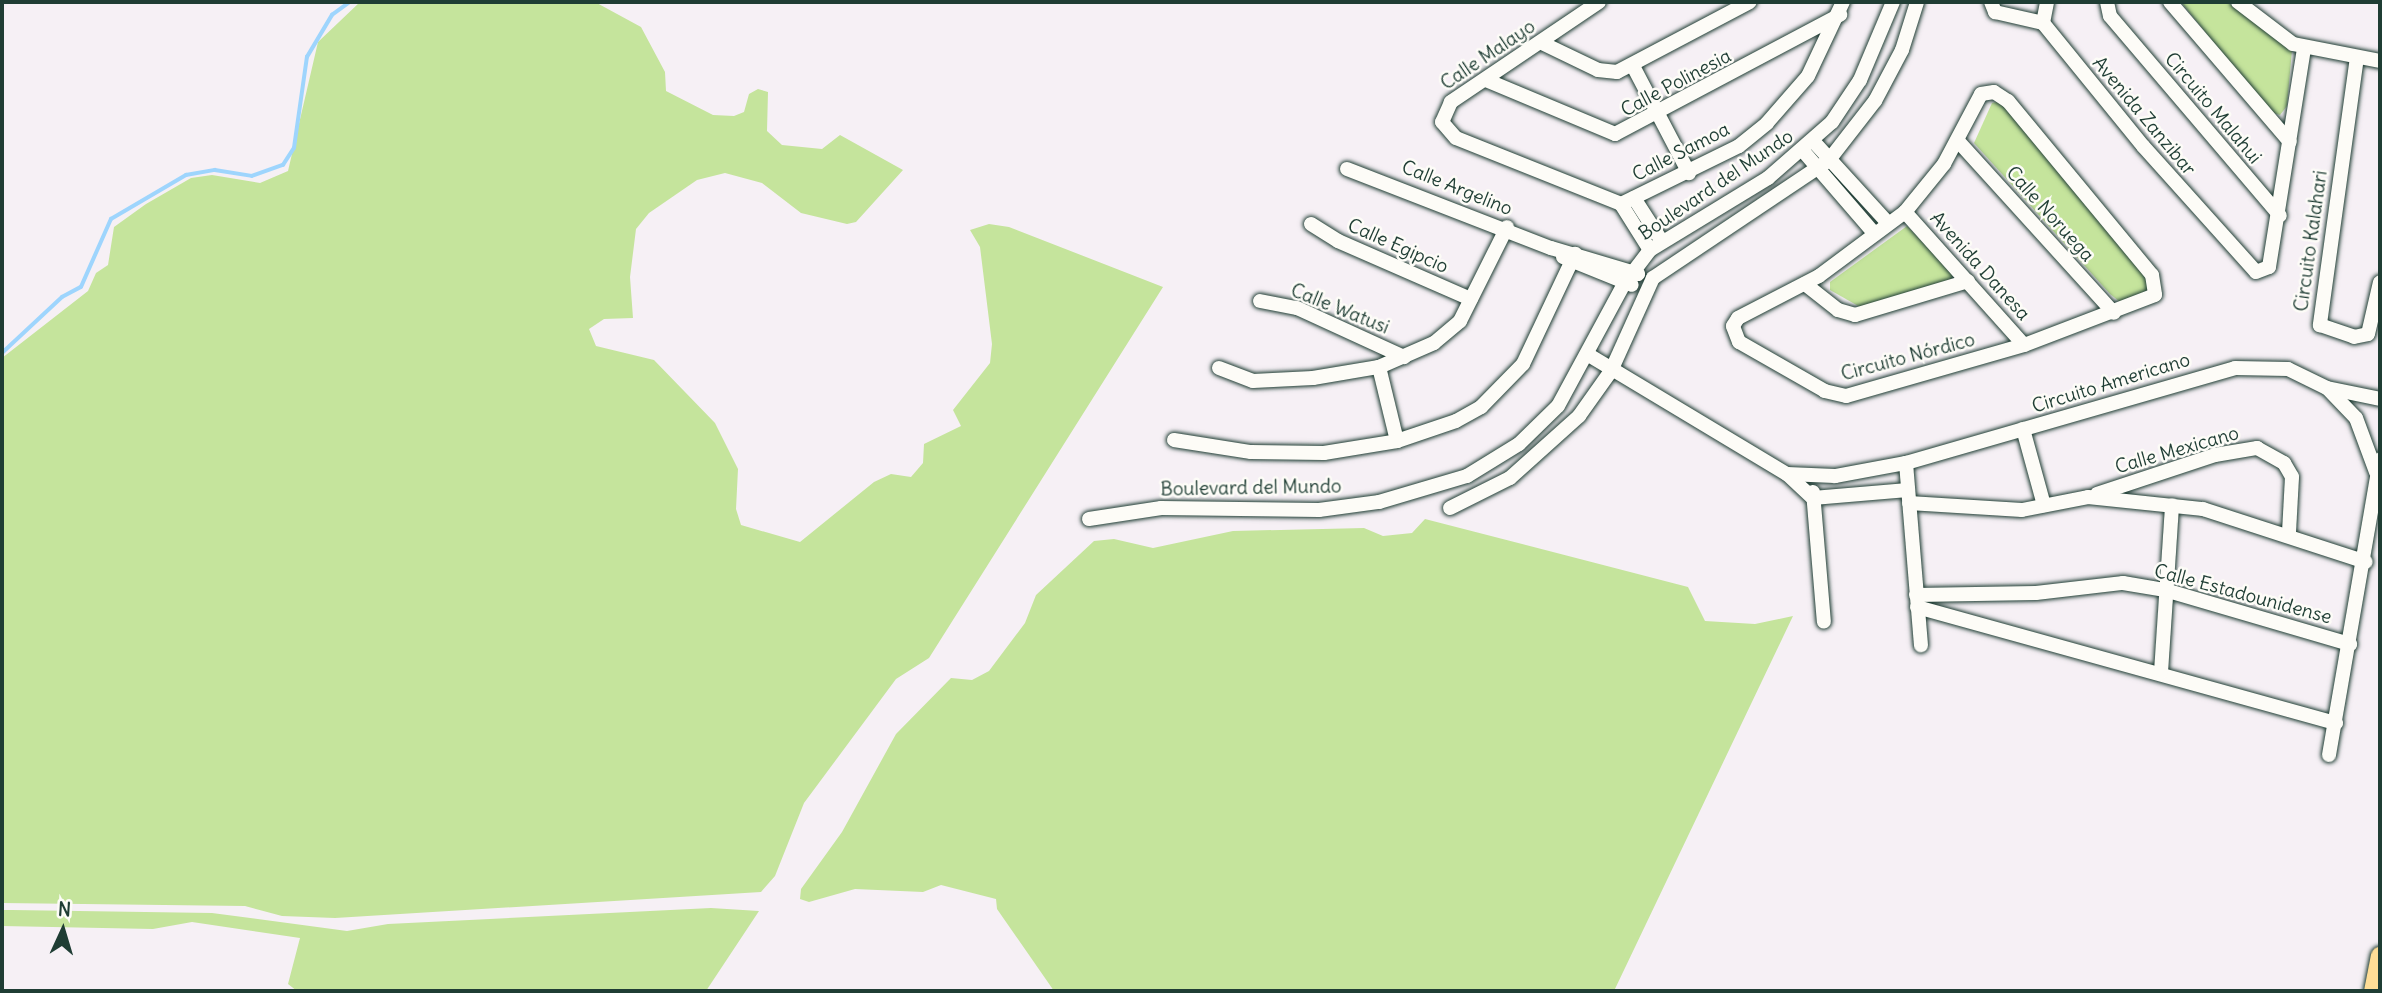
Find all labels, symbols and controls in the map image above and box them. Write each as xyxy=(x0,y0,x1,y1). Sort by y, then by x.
street label: Calle Malayo xyxy=(1436,15,1540,95)
street label: Calle Polinesia xyxy=(1617,44,1735,122)
street label: Circuito Malahui xyxy=(2160,48,2266,168)
street label: Avenida Zanzibar xyxy=(2088,52,2200,180)
street label: Calle Samoa xyxy=(1629,118,1733,186)
street label: Boulevard del Mundo xyxy=(1634,125,1798,245)
street label: Calle Argelino xyxy=(1398,155,1516,221)
street label: Calle Noruega xyxy=(2001,162,2099,266)
street label: Circuito Kalahari xyxy=(2290,169,2332,313)
street label: Avenida Danesa xyxy=(1925,207,2035,325)
street label: Calle Egipcio xyxy=(1344,214,1452,278)
street label: Calle Watusi xyxy=(1287,279,1393,339)
street label: Circuito Nórdico xyxy=(1839,328,1977,386)
street label: Circuito Americano xyxy=(2029,348,2193,418)
street label: Calle Mexicano xyxy=(2113,421,2241,479)
street label: Boulevard del Mundo xyxy=(1160,475,1342,501)
street label: Calle Estadounidense xyxy=(2152,559,2334,629)
north arrow xyxy=(28,895,98,965)
text: N xyxy=(57,897,72,921)

